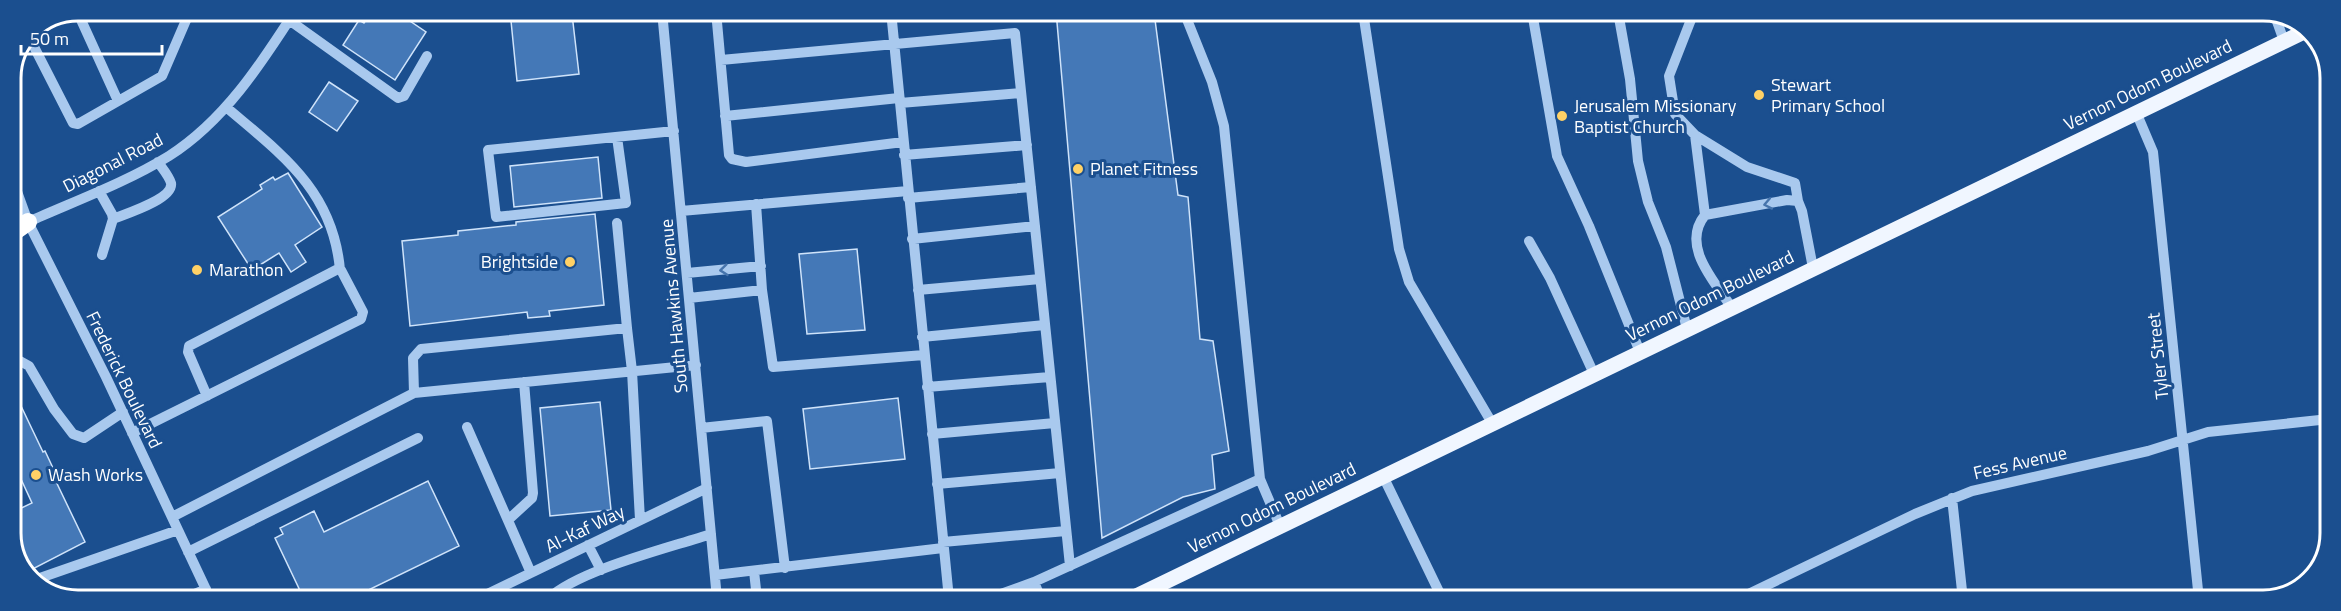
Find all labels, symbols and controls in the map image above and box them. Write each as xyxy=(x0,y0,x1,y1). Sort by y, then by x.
scale bar xyxy=(21,18,162,56)
text: 50 m xyxy=(30,25,69,52)
street label: Vernon Odom Boulevard xyxy=(2059,32,2236,137)
place label: Stewart Primary School xyxy=(1771,71,1885,119)
marker: Stewart Primary School xyxy=(1752,88,1766,102)
place label: Jerusalem Missionary Baptist Church xyxy=(1574,92,1737,140)
marker: Jerusalem Missionary Baptist Church xyxy=(1555,109,1569,123)
street label: Diagonal Road xyxy=(58,126,168,199)
place label: Planet Fitness xyxy=(1090,155,1198,182)
marker: Planet Fitness xyxy=(1071,162,1085,176)
one-way arrow xyxy=(1763,197,1773,210)
street label: South Hawkins Avenue xyxy=(652,218,695,394)
street label: Vernon Odom Boulevard xyxy=(1621,243,1798,348)
place label: Brightside xyxy=(481,248,558,275)
marker: Brightside xyxy=(563,255,577,269)
place label: Marathon xyxy=(209,256,284,283)
marker: Marathon xyxy=(190,263,204,277)
one-way arrow xyxy=(719,263,728,276)
street label: Frederick Boulevard xyxy=(79,307,169,453)
street label: Tyler Street xyxy=(2139,311,2175,401)
street label: Fess Avenue xyxy=(1970,439,2069,486)
street label: Vernon Odom Boulevard xyxy=(1183,455,1360,560)
place label: Wash Works xyxy=(48,461,143,488)
marker: Wash Works xyxy=(29,468,43,482)
street label: Al-Kaf Way xyxy=(541,498,629,559)

